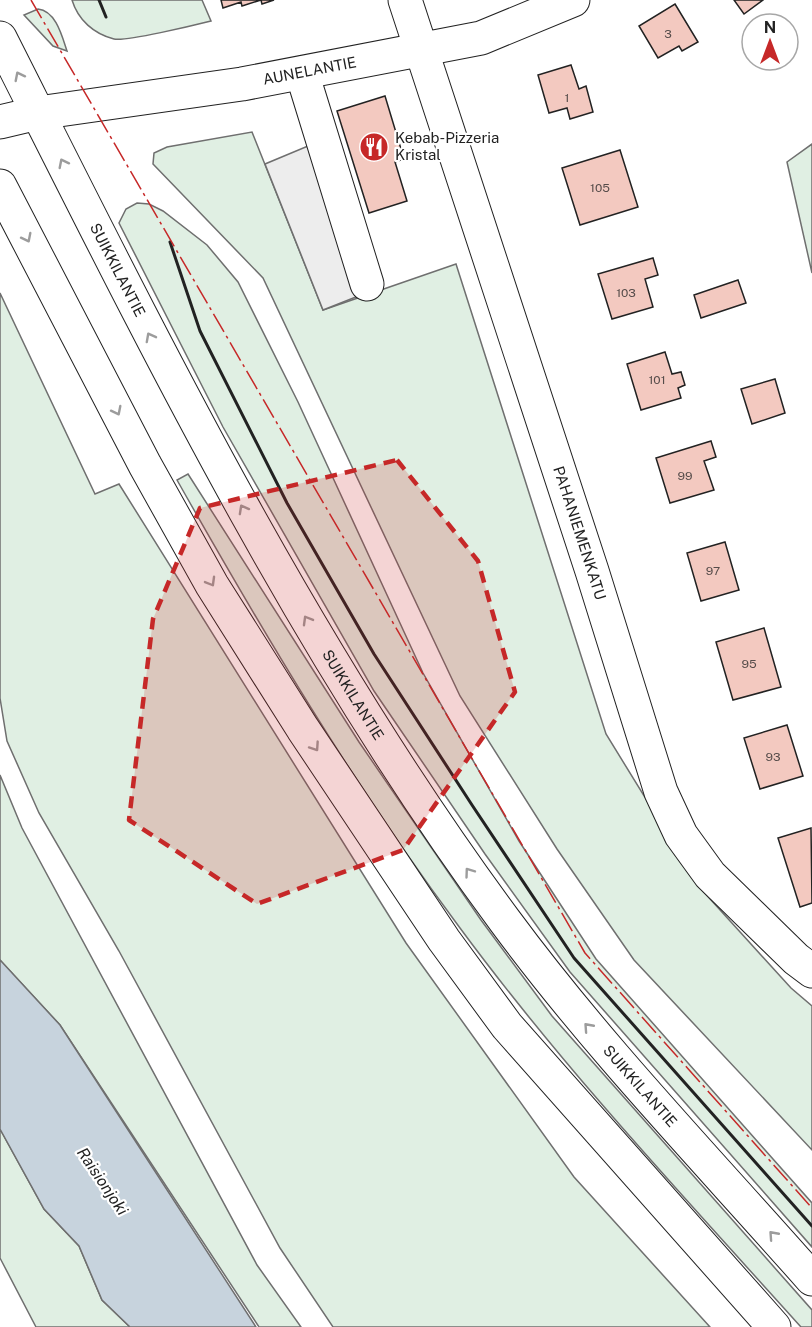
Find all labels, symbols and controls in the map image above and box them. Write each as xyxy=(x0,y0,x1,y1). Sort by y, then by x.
north arrow xyxy=(740,12,800,72)
text: N xyxy=(764,18,776,37)
house number: 3 xyxy=(664,27,672,41)
street label: AUNELANTIE xyxy=(261,53,358,88)
one-way arrow xyxy=(15,71,26,82)
house number: 1 xyxy=(565,91,569,105)
place label: Kebab-Pizzeria Kristal xyxy=(395,129,499,163)
restaurant icon: Kebab-Pizzeria Kristal xyxy=(358,131,390,163)
one-way arrow xyxy=(58,158,70,169)
house number: 105 xyxy=(590,181,610,195)
street label: SUIKKILANTIE xyxy=(87,220,149,319)
one-way arrow xyxy=(19,232,31,243)
house number: 103 xyxy=(616,286,636,300)
one-way arrow xyxy=(146,333,157,343)
house number: 101 xyxy=(648,373,666,387)
one-way arrow xyxy=(109,405,121,416)
street label: PAHANIEMENKATU xyxy=(550,464,610,602)
house number: 99 xyxy=(678,469,692,483)
one-way arrow xyxy=(239,504,250,515)
house number: 97 xyxy=(706,564,720,578)
one-way arrow xyxy=(203,576,215,586)
one-way arrow xyxy=(302,616,314,626)
street label: SUIKKILANTIE xyxy=(319,647,388,743)
house number: 95 xyxy=(741,657,757,671)
one-way arrow xyxy=(308,740,319,751)
house number: 93 xyxy=(766,750,780,764)
one-way arrow xyxy=(465,867,476,878)
one-way arrow xyxy=(584,1023,595,1033)
street label: SUIKKILANTIE xyxy=(600,1042,681,1130)
water label: Raisionjoki xyxy=(73,1144,132,1219)
one-way arrow xyxy=(769,1231,780,1242)

